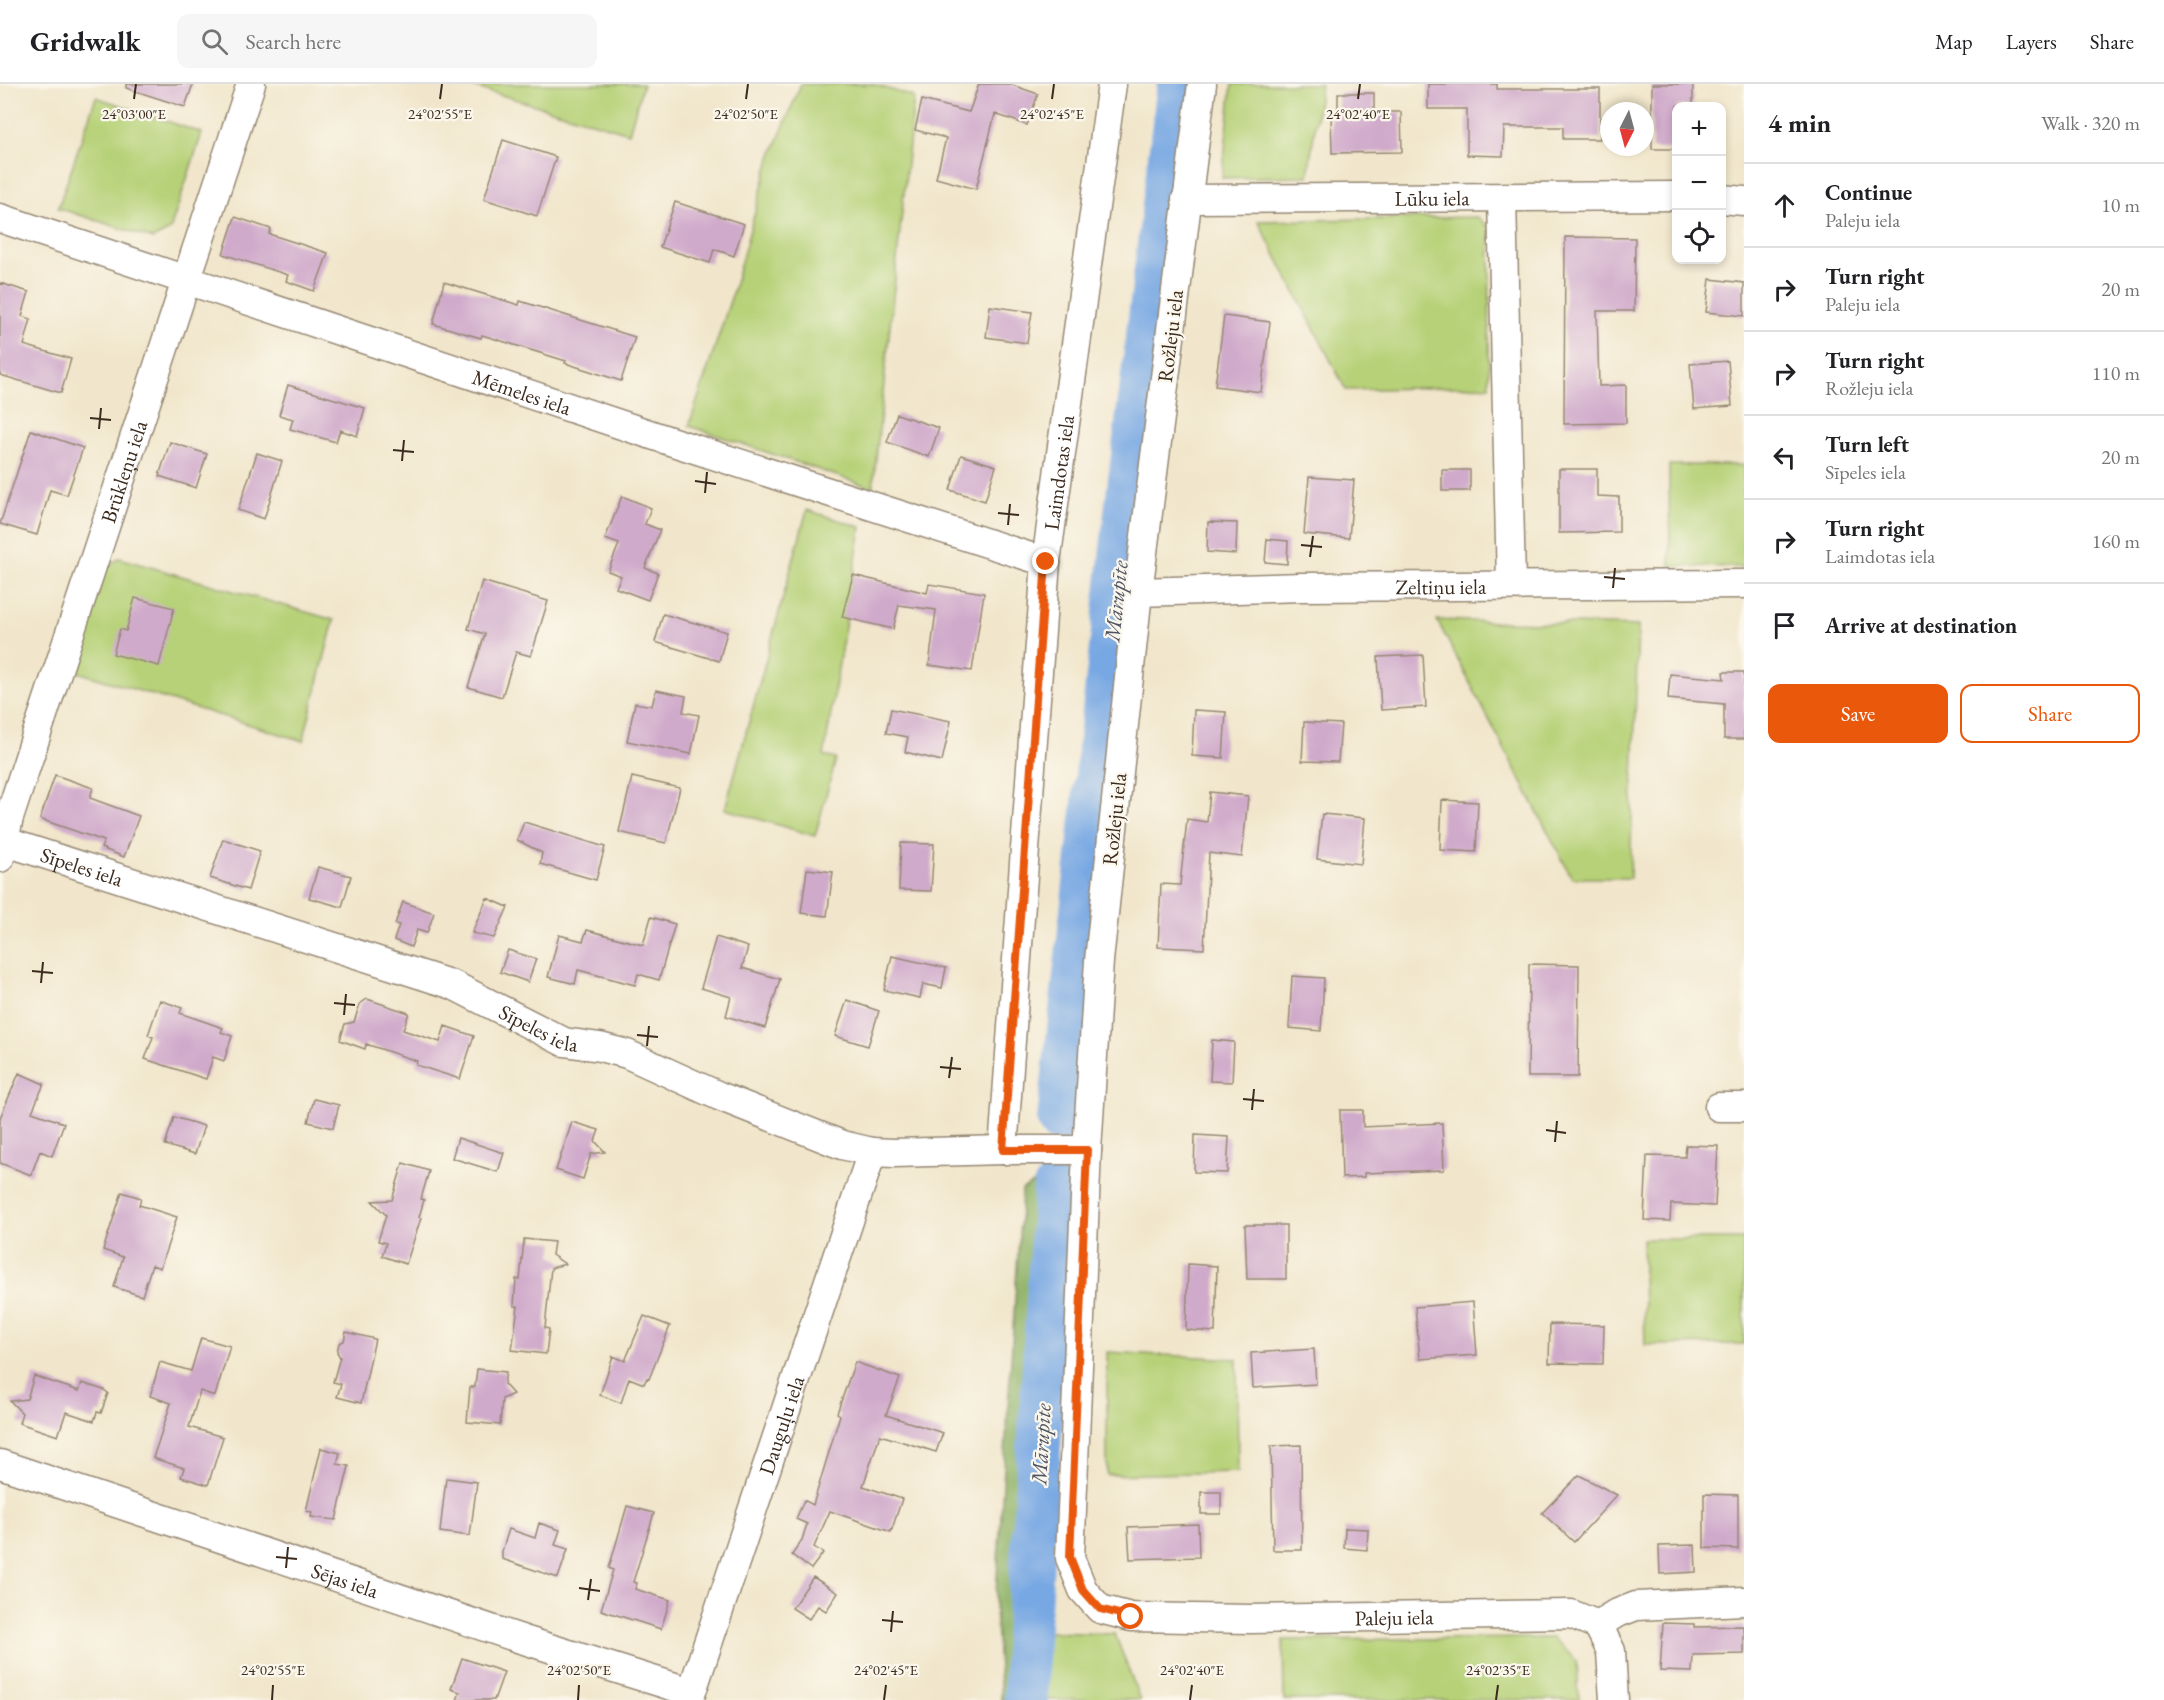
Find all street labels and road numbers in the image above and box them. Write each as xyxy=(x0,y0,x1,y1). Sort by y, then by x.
street label: Lūku iela xyxy=(1394,184,1470,211)
street label: Rožleju iela xyxy=(1151,288,1189,384)
street label: Mēmeles iela xyxy=(469,363,575,421)
street label: Laimdotas iela xyxy=(1037,413,1080,532)
street label: Brūkleņu iela xyxy=(94,416,153,526)
street label: Zeltiņu iela xyxy=(1395,572,1487,600)
street label: Rožleju iela xyxy=(1096,771,1132,867)
street label: Sīpeles iela xyxy=(37,840,127,892)
street label: Sīpeles iela xyxy=(495,998,580,1057)
street label: Dauguļu iela xyxy=(752,1371,810,1478)
street label: Sējas iela xyxy=(308,1556,383,1604)
street label: Paleju iela xyxy=(1354,1603,1434,1631)

